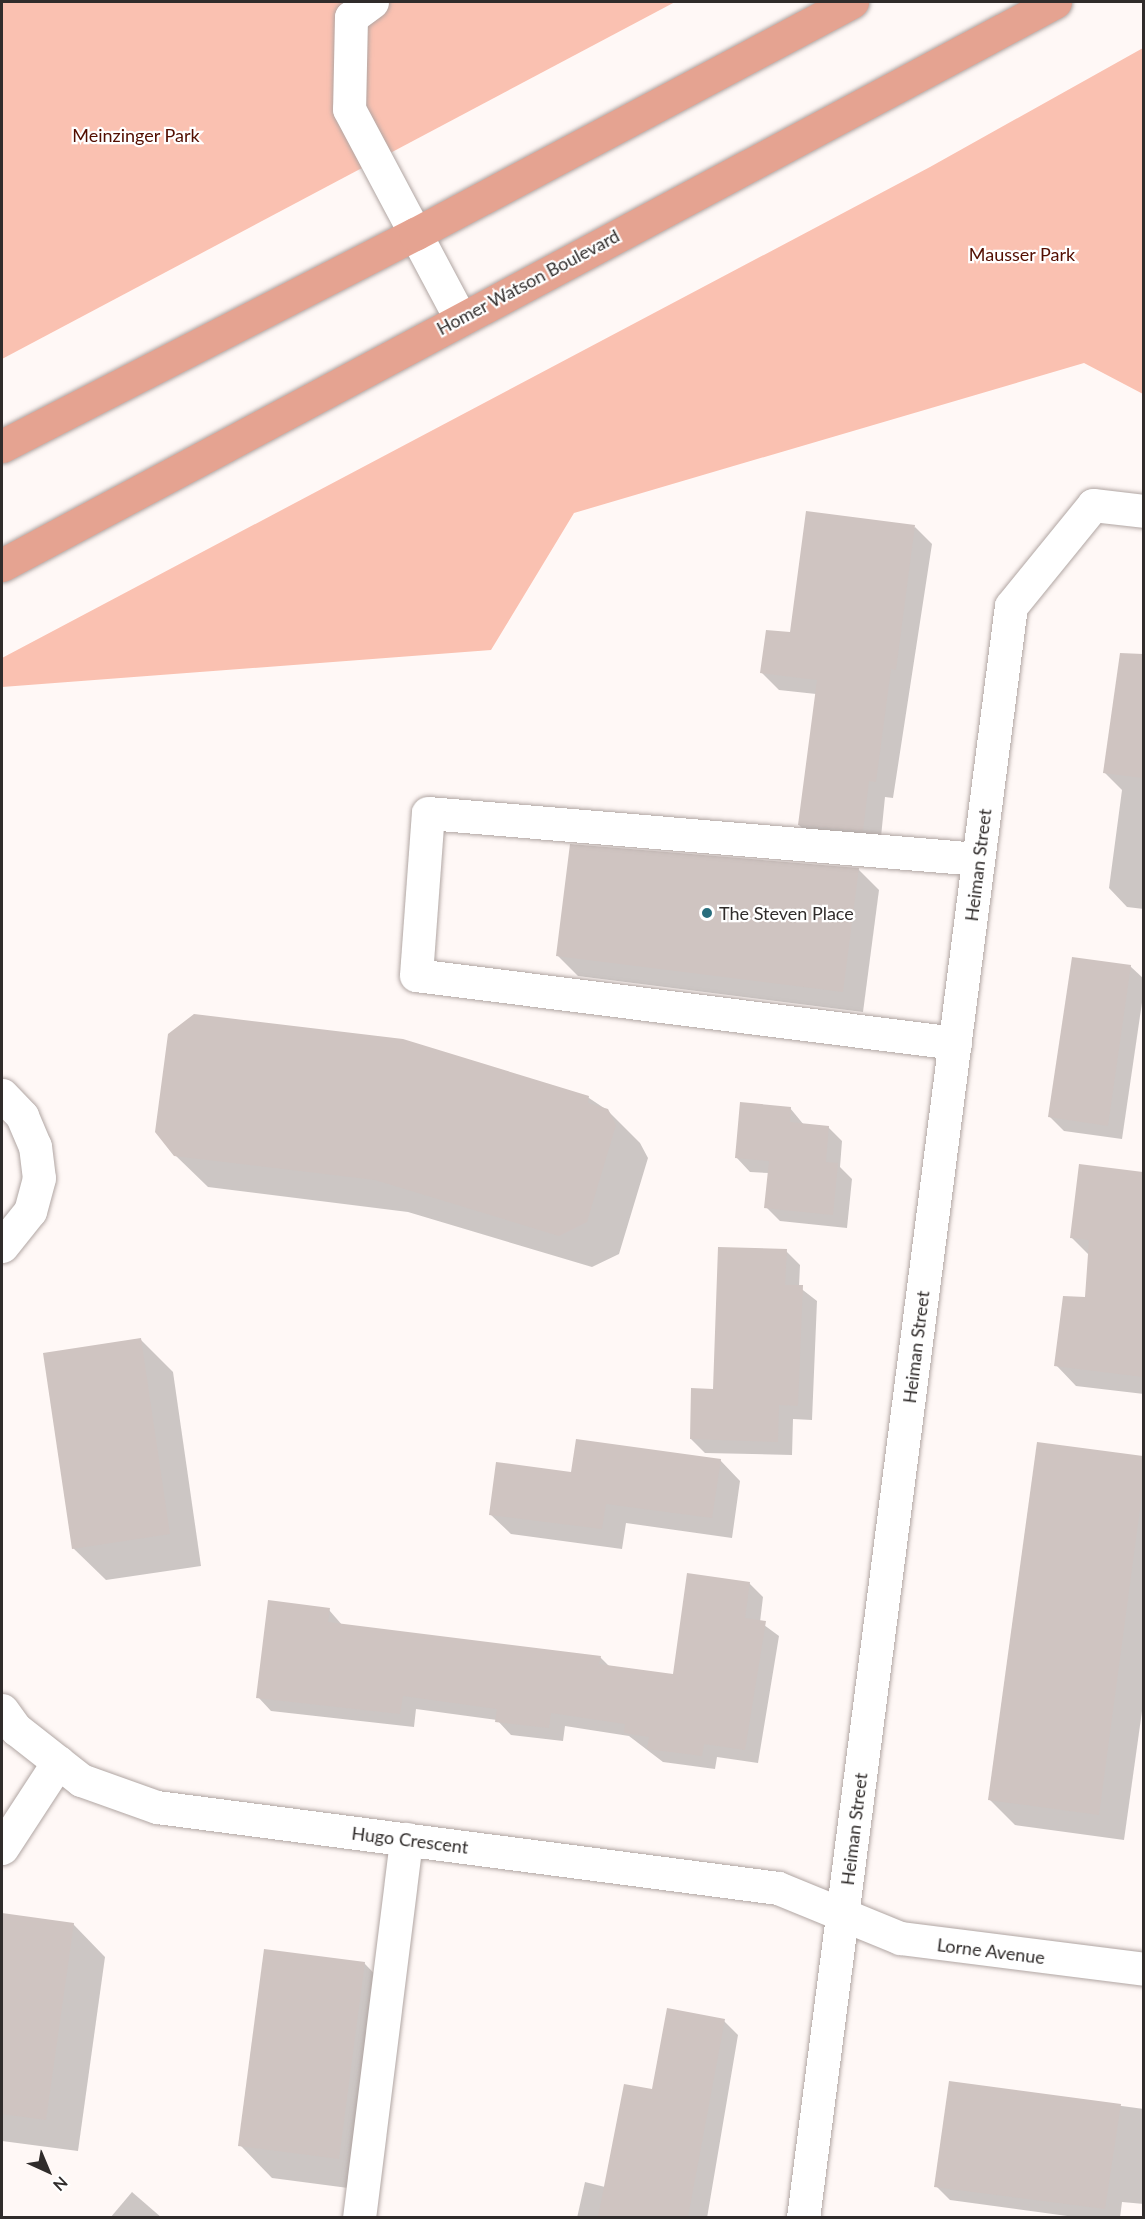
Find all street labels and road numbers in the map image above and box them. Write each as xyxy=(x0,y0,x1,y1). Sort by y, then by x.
street label: Homer Watson Boulevard xyxy=(433,225,623,339)
street label: Heiman Street xyxy=(960,808,996,922)
street label: Heiman Street xyxy=(898,1290,934,1404)
street label: Heiman Street xyxy=(836,1772,872,1886)
street label: Hugo Crescent xyxy=(350,1822,470,1858)
street label: Lorne Avenue xyxy=(936,1934,1046,1968)

